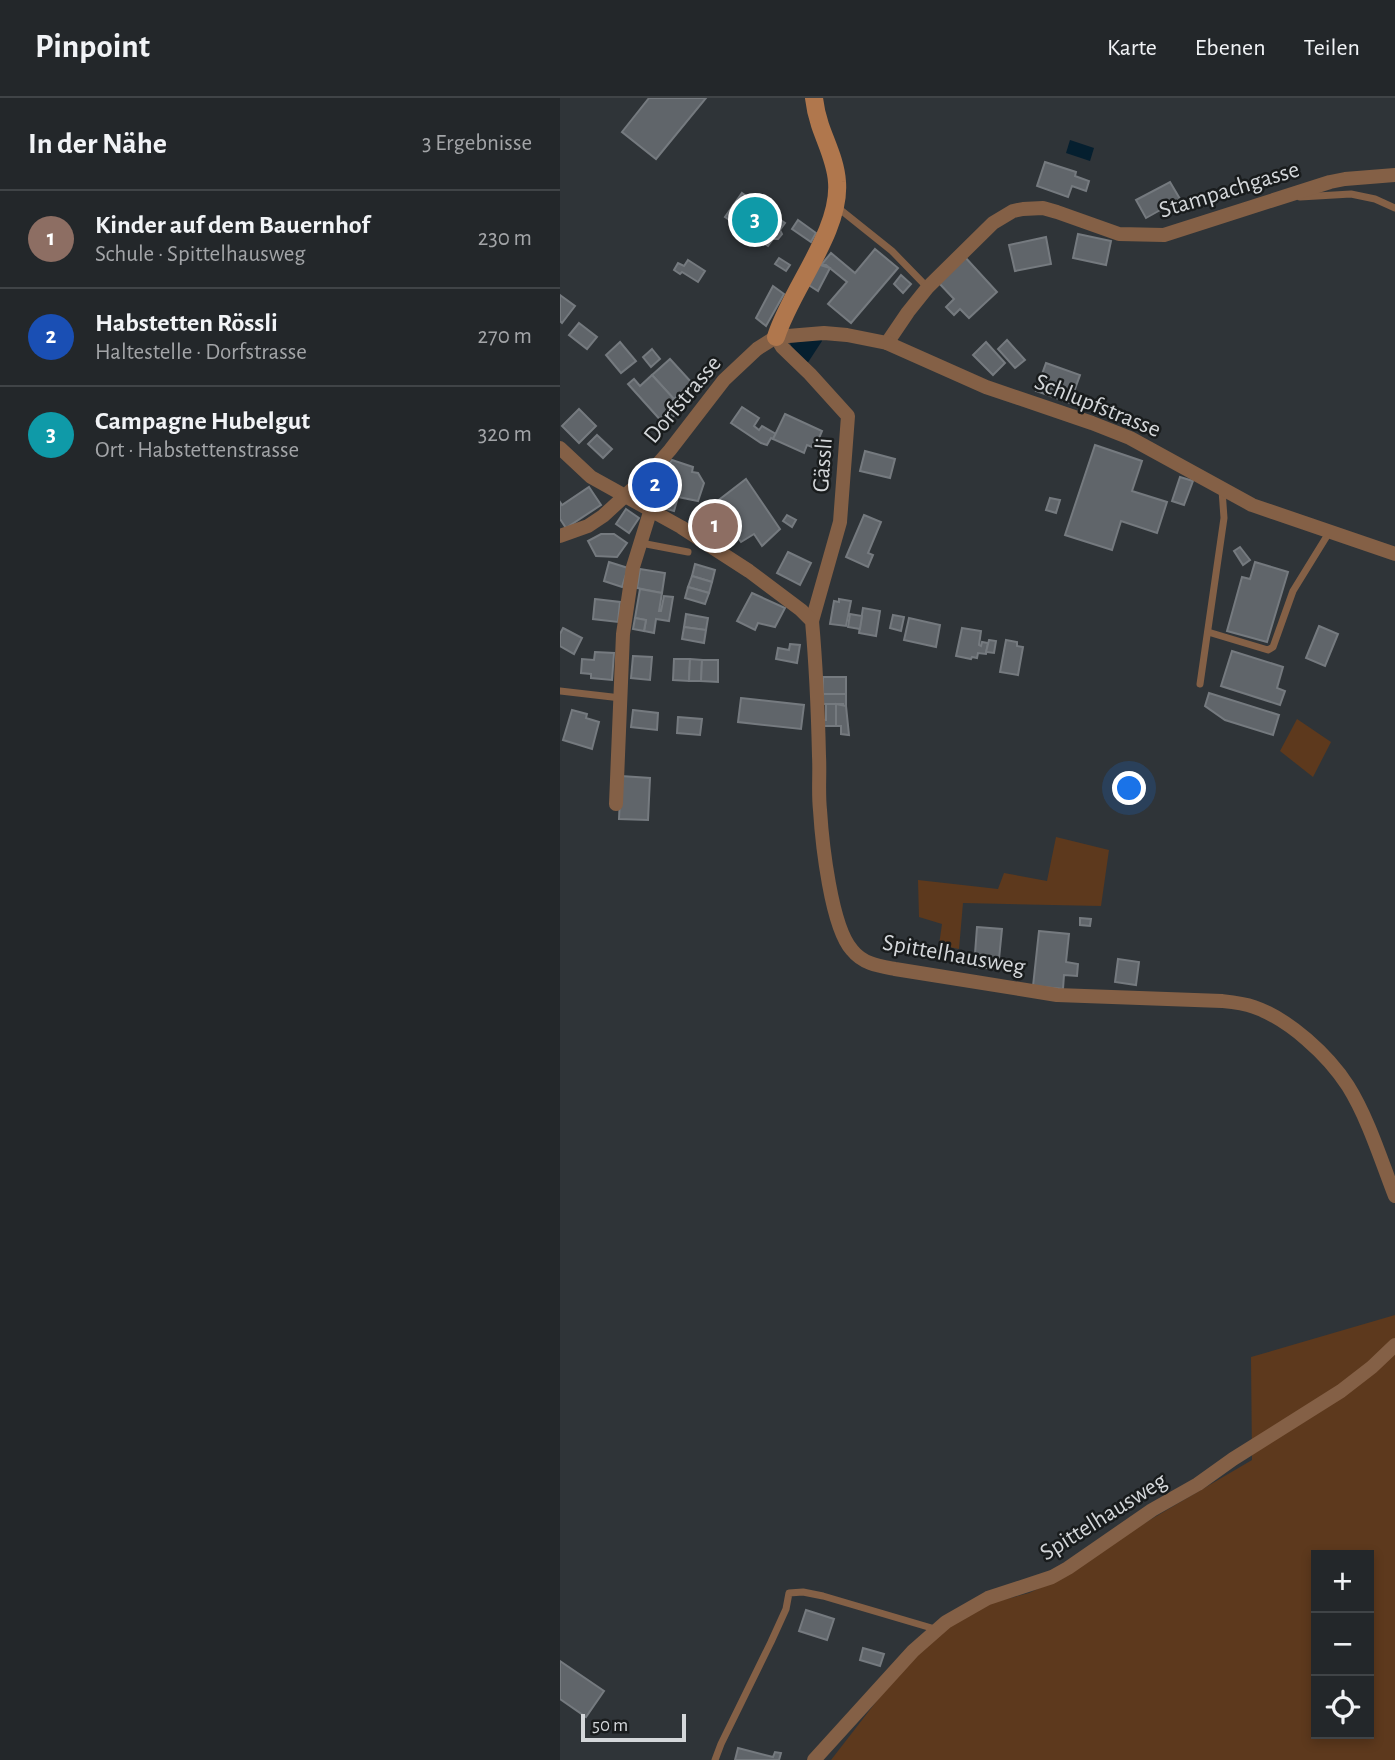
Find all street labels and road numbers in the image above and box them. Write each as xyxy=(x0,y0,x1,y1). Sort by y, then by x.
street label: Stampachgasse xyxy=(1156,157,1302,223)
street label: Dorfstrasse xyxy=(639,351,726,448)
street label: Schlupfstrasse xyxy=(1031,370,1164,442)
street label: Gässli xyxy=(809,437,837,493)
street label: Spittelhausweg xyxy=(881,931,1027,979)
street label: Spittelhausweg xyxy=(1036,1468,1171,1565)

